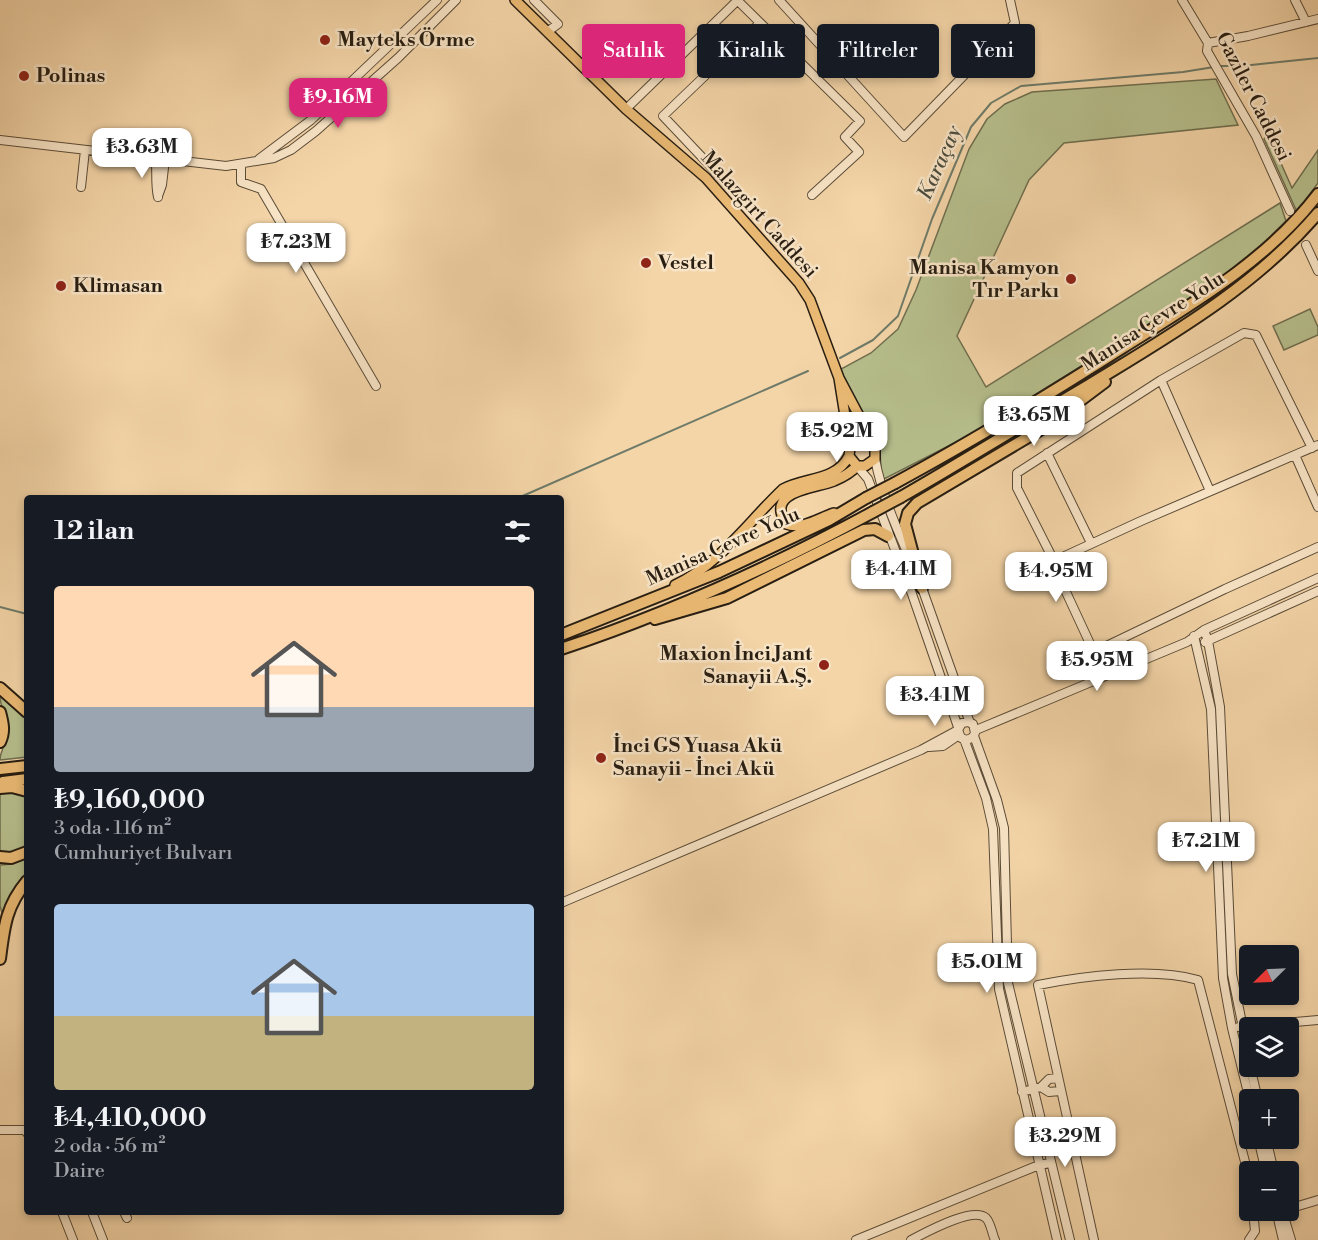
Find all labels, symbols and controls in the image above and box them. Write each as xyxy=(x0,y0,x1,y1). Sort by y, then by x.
chip: Satılık xyxy=(582,24,685,78)
chip: Kiralık xyxy=(697,24,805,78)
chip: Filtreler xyxy=(817,24,939,78)
chip: Yeni xyxy=(951,24,1035,78)
place label: Mayteks Örme xyxy=(337,27,475,53)
street label: Gaziler Caddesi xyxy=(1210,28,1297,166)
marker: Mayteks Örme xyxy=(318,33,332,47)
place label: Polinas xyxy=(36,64,105,89)
marker: Polinas xyxy=(17,69,31,83)
pin: ₺9.16M xyxy=(289,78,387,129)
text: ₺9.16M xyxy=(303,85,373,110)
water label: Karaçay xyxy=(912,121,968,204)
pin: ₺3.63M xyxy=(93,128,191,179)
text: ₺3.63M xyxy=(106,135,178,160)
street label: Malazgirt Caddesi xyxy=(695,146,823,284)
pin: ₺7.23M xyxy=(247,223,345,274)
text: ₺7.23M xyxy=(261,230,331,255)
place label: Vestel xyxy=(657,251,714,276)
marker: Vestel xyxy=(639,256,653,270)
place label: Manisa Kamyon Tır Parkı xyxy=(909,256,1060,304)
street label: Manisa Çevre Yolu xyxy=(1077,266,1230,378)
marker: Manisa Kamyon Tır Parkı xyxy=(1064,272,1078,286)
place label: Klimasan xyxy=(73,274,164,299)
marker: Klimasan xyxy=(54,279,68,293)
pin: ₺3.65M xyxy=(985,396,1083,447)
text: ₺3.65M xyxy=(998,403,1070,428)
pin: ₺5.92M xyxy=(788,412,886,463)
text: ₺5.92M xyxy=(800,419,874,444)
street label: Manisa Çevre Yolu xyxy=(642,502,804,592)
text: 12 ilan xyxy=(54,515,134,547)
icon: filters xyxy=(501,515,534,548)
pin: ₺4.41M xyxy=(852,550,950,601)
pin: ₺4.95M xyxy=(1007,552,1105,603)
text: ₺4.41M xyxy=(865,557,937,582)
text: ₺4.95M xyxy=(1019,559,1093,584)
icon: home xyxy=(240,625,348,733)
place label: Maxion İnci Jant Sanayii A.Ş. xyxy=(660,640,813,690)
pin: ₺5.95M xyxy=(1048,641,1146,692)
text: ₺5.95M xyxy=(1061,648,1133,673)
marker: Maxion İnci Jant Sanayii A.Ş. xyxy=(817,658,831,672)
pin: ₺3.41M xyxy=(886,676,984,727)
text: ₺3.41M xyxy=(900,683,970,708)
place label: İnci GS Yuasa Akü Sanayii - İnci Akü xyxy=(613,732,783,782)
marker: İnci GS Yuasa Akü Sanayii - İnci Akü xyxy=(594,751,608,765)
text: ₺9,160,000 xyxy=(54,784,205,816)
text: 3 oda · 116 m² xyxy=(54,816,171,841)
pin: ₺7.21M xyxy=(1157,822,1255,873)
text: ₺7.21M xyxy=(1172,829,1240,854)
text: Cumhuriyet Bulvarı xyxy=(54,841,233,866)
icon: home xyxy=(240,943,348,1051)
pin: ₺5.01M xyxy=(938,943,1036,994)
north arrow xyxy=(1239,945,1299,1005)
map controls xyxy=(1239,945,1299,1221)
text: ₺5.01M xyxy=(951,950,1023,975)
button: layers xyxy=(1239,1017,1299,1077)
button: + xyxy=(1239,1089,1299,1149)
text: ₺4,410,000 xyxy=(54,1102,207,1134)
pin: ₺3.29M xyxy=(1016,1117,1114,1168)
text: ₺3.29M xyxy=(1029,1124,1101,1149)
text: 2 oda · 56 m² xyxy=(54,1134,166,1159)
text: Daire xyxy=(54,1159,105,1184)
button: − xyxy=(1239,1161,1299,1221)

